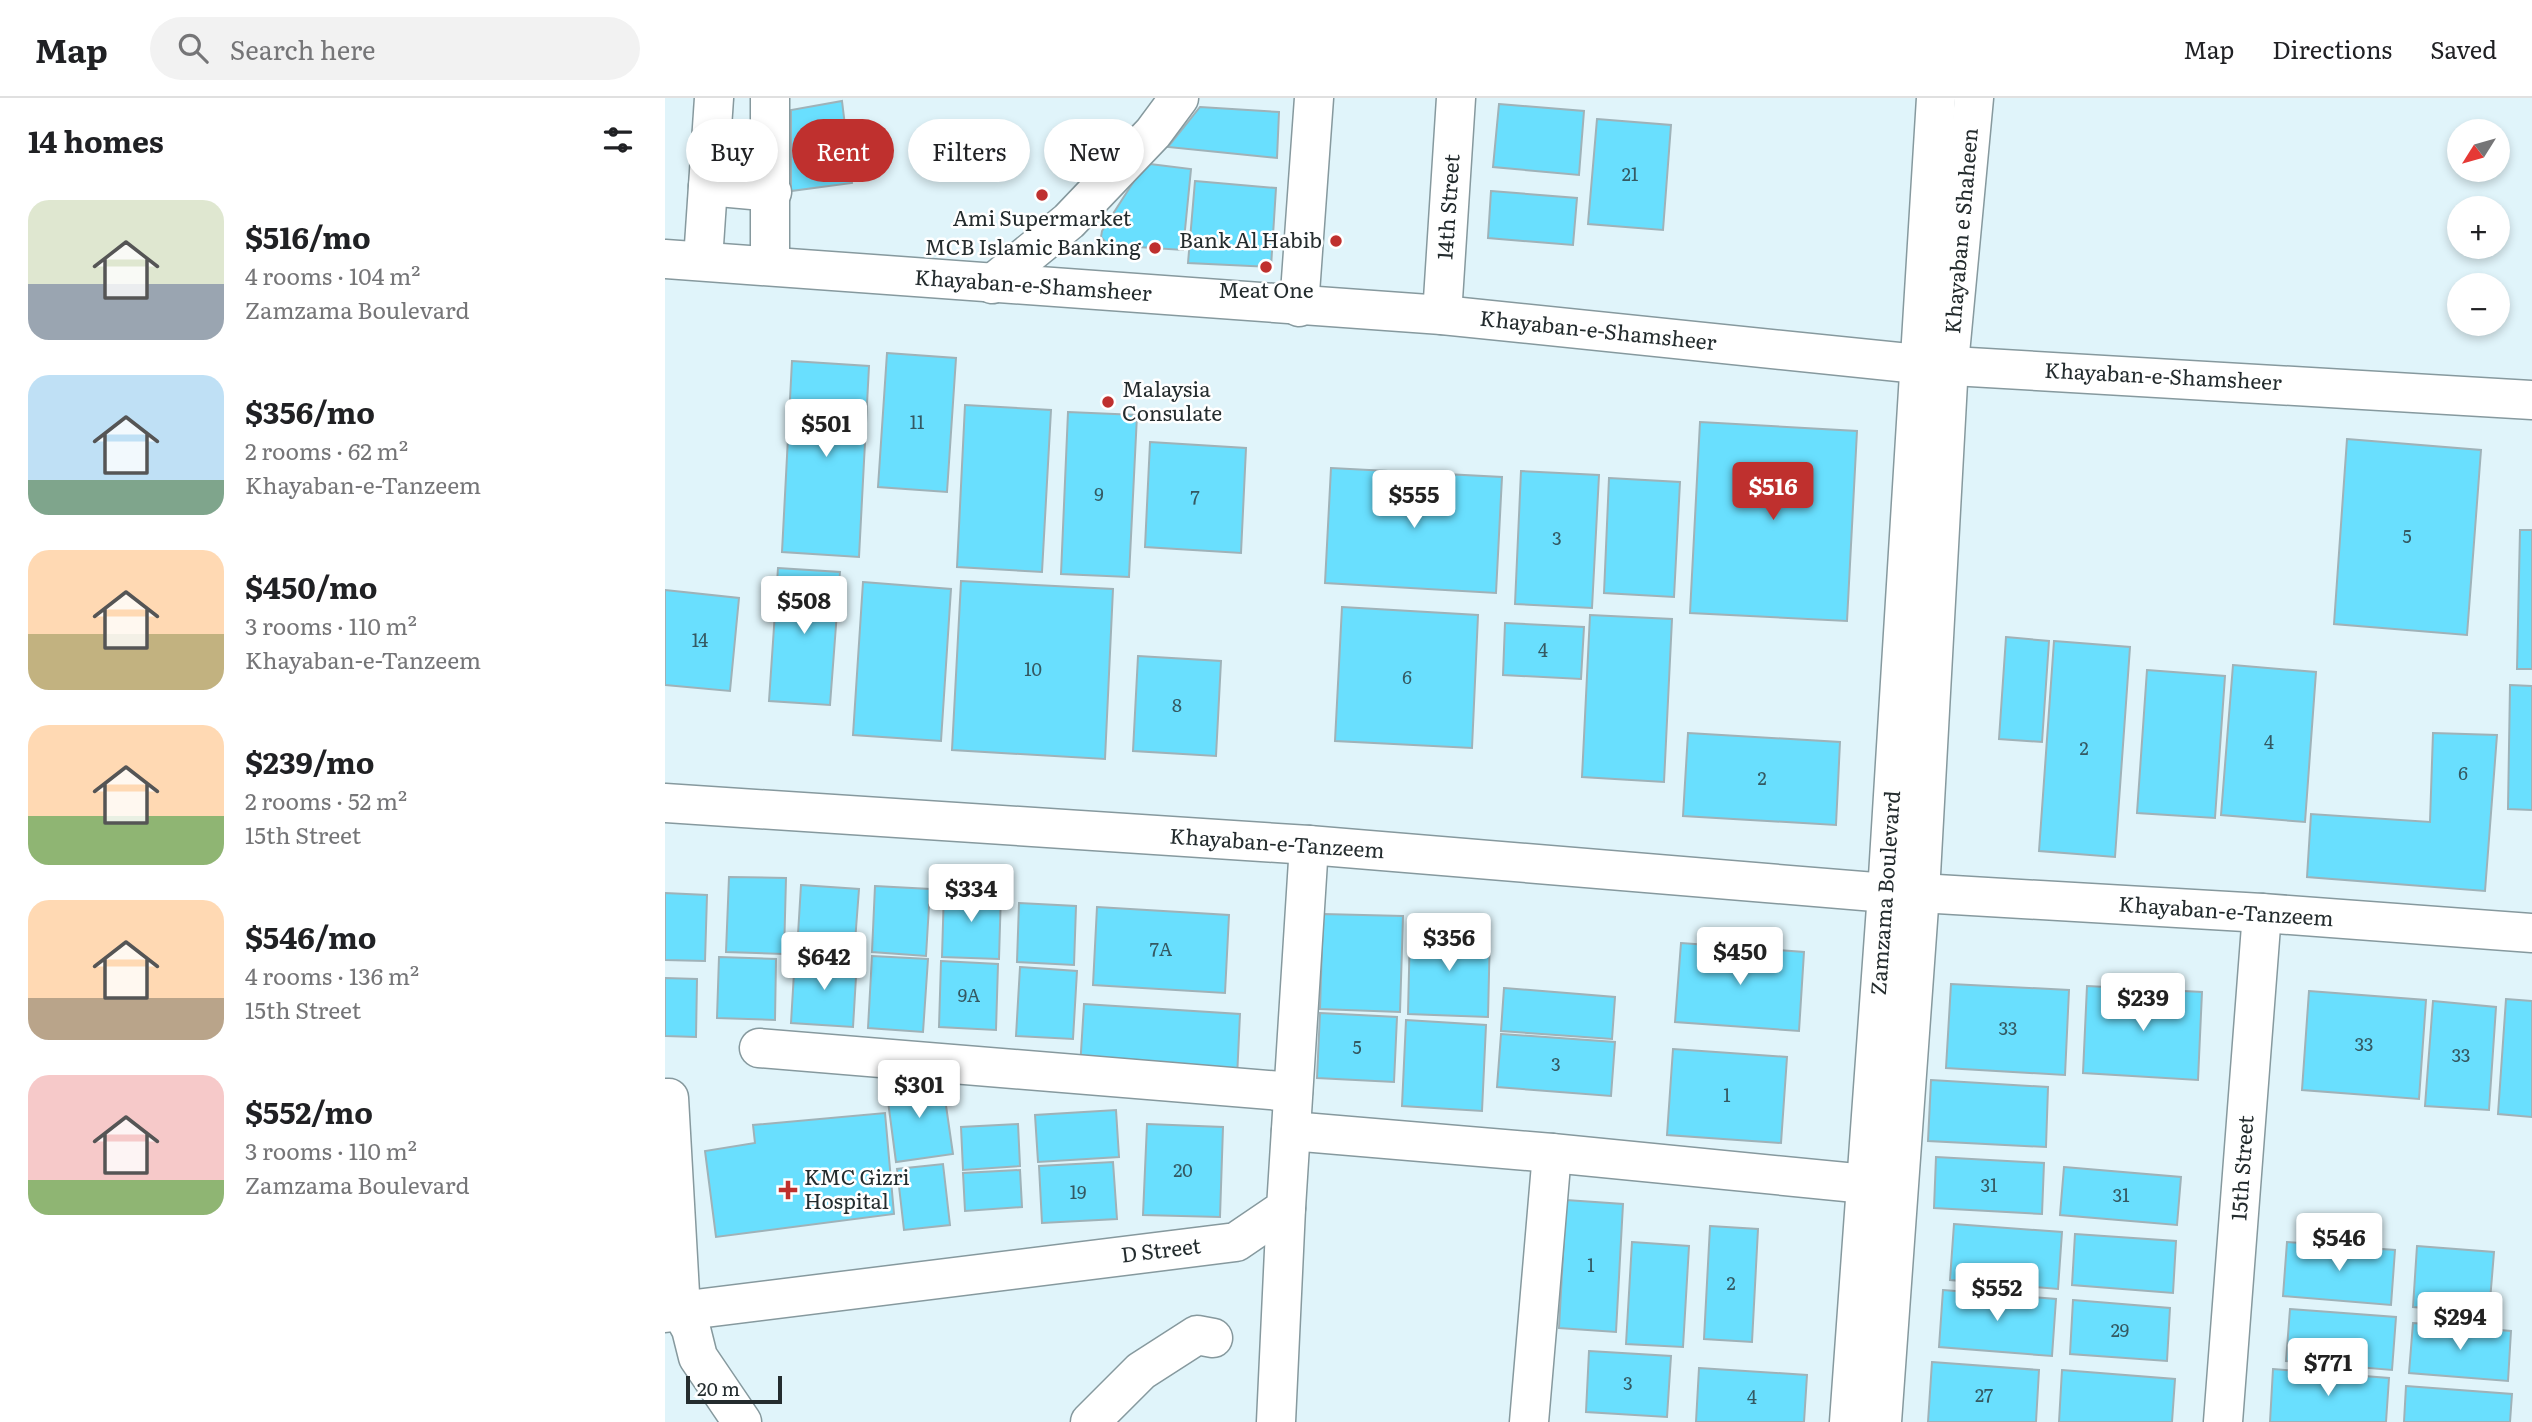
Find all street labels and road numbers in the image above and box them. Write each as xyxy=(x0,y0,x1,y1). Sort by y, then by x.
street label: Khayaban e Shaheen xyxy=(1935,126,1984,335)
street label: 14th Street xyxy=(1427,152,1466,261)
street label: Khayaban-e-Shamsheer xyxy=(913,260,1153,307)
street label: Khayaban-e-Shamsheer xyxy=(1478,301,1718,356)
street label: Khayaban-e-Shamsheer xyxy=(2044,353,2283,396)
street label: Zamzama Boulevard xyxy=(1861,789,1906,996)
street label: Khayaban-e-Tanzeem xyxy=(1169,819,1386,864)
street label: Khayaban-e-Tanzeem xyxy=(2118,887,2335,932)
street label: 15th Street xyxy=(2221,1113,2260,1222)
street label: D Street xyxy=(1119,1228,1203,1269)

